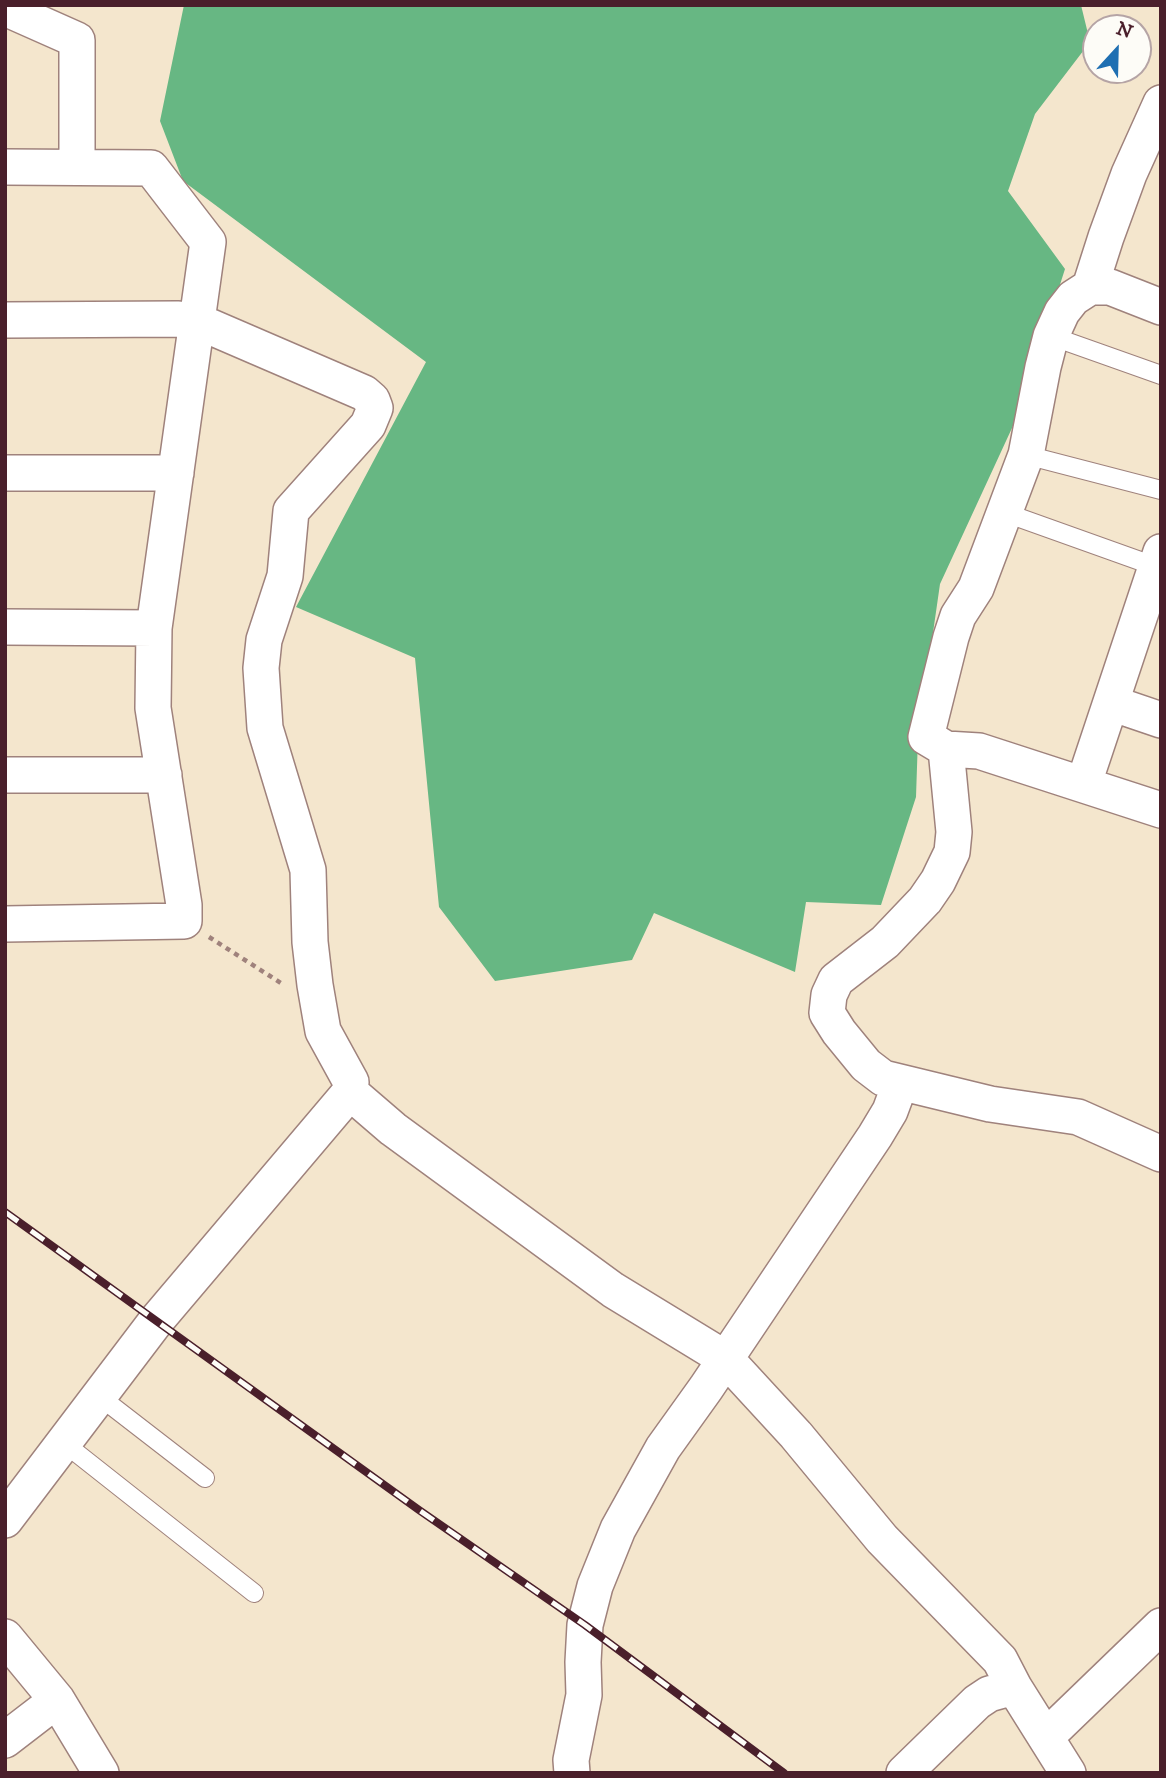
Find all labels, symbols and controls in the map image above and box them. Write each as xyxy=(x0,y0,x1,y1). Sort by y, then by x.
north arrow xyxy=(1082,14,1152,84)
text: N xyxy=(1113,17,1136,45)

